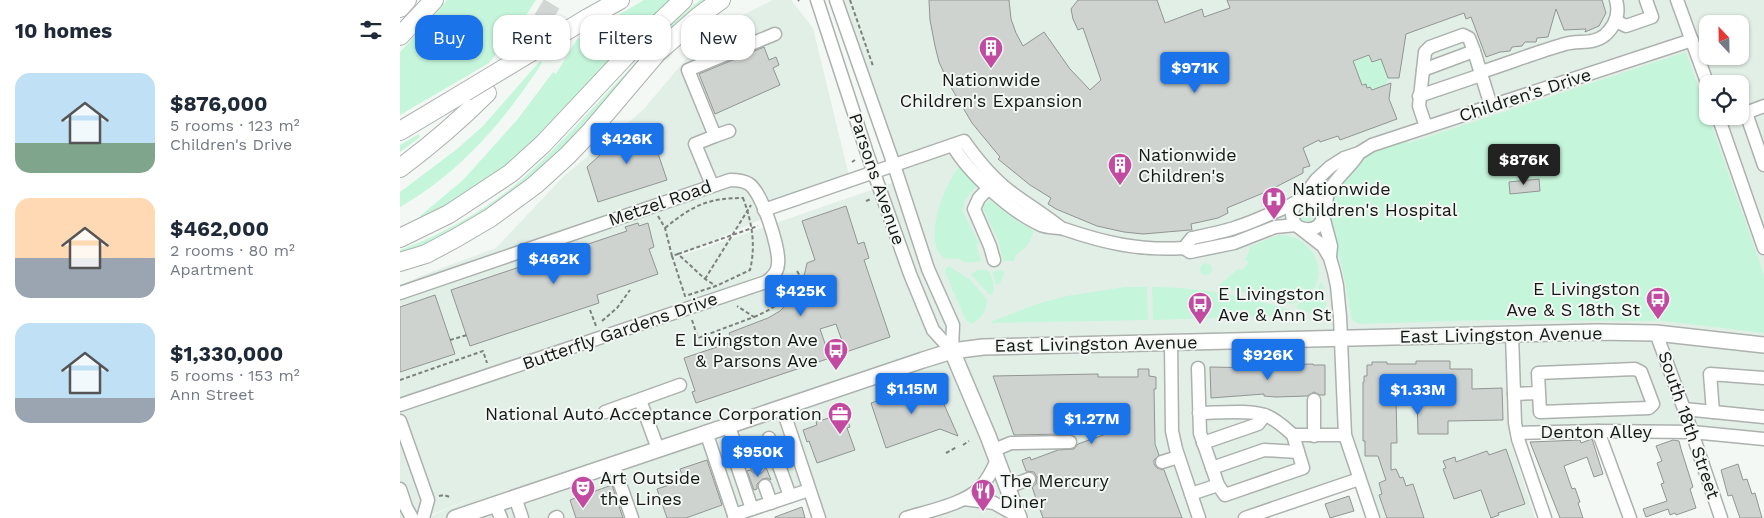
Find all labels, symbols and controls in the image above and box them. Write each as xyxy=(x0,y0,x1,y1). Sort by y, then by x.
chip: Buy xyxy=(415,15,483,60)
chip: Rent xyxy=(493,15,570,60)
chip: Filters xyxy=(580,15,671,60)
chip: New xyxy=(681,15,755,60)
north arrow xyxy=(1699,15,1749,65)
map controls xyxy=(1699,15,1749,125)
icon: filters xyxy=(357,16,385,44)
text: 10 homes xyxy=(15,18,112,43)
building icon: Nationwide Children's Expansion xyxy=(978,35,1004,69)
pin: $971K xyxy=(1160,52,1230,94)
text: $971K xyxy=(1171,58,1219,77)
street label: Children's Drive xyxy=(1456,63,1594,126)
place label: Nationwide Children's Expansion xyxy=(900,69,1082,111)
button: locate xyxy=(1699,75,1749,125)
text: $876,000 xyxy=(170,91,268,116)
icon: home xyxy=(55,93,115,153)
street label: Parsons Avenue xyxy=(845,110,910,248)
text: 5 rooms · 123 m² xyxy=(170,116,300,135)
pin: $426K xyxy=(592,122,662,165)
text: $426K xyxy=(602,129,652,148)
text: Children's Drive xyxy=(170,135,292,154)
place label: Nationwide Children's xyxy=(1138,144,1237,186)
pin: $876K xyxy=(1489,144,1559,186)
text: $876K xyxy=(1499,150,1549,169)
building icon: Nationwide Children's xyxy=(1107,152,1133,186)
street label: Metzel Road xyxy=(606,175,714,230)
place label: Nationwide Children's Hospital xyxy=(1292,178,1458,220)
hospital icon: Nationwide Children's Hospital xyxy=(1261,186,1287,220)
text: $462,000 xyxy=(170,216,269,241)
icon: home xyxy=(55,218,115,278)
text: 2 rooms · 80 m² xyxy=(170,241,295,260)
pin: $462K xyxy=(519,242,589,285)
text: $462K xyxy=(528,249,580,268)
text: Apartment xyxy=(170,260,253,279)
pin: $425K xyxy=(766,274,836,317)
place label: E Livingston Ave & S 18th St xyxy=(1506,278,1640,320)
text: $425K xyxy=(776,281,826,300)
place label: E Livingston Ave & Ann St xyxy=(1218,283,1332,325)
bus stop icon: E Livingston Ave & S 18th St xyxy=(1645,286,1671,320)
street label: Butterfly Gardens Drive xyxy=(519,287,720,374)
bus stop icon: E Livingston Ave & Ann St xyxy=(1187,291,1213,325)
street label: East Livingston Avenue xyxy=(1399,322,1603,347)
place label: E Livingston Ave & Parsons Ave xyxy=(675,329,818,371)
street label: East Livingston Avenue xyxy=(994,331,1198,356)
bus stop icon: E Livingston Ave & Parsons Ave xyxy=(823,337,849,371)
pin: $926K xyxy=(1233,338,1303,381)
text: $1,330,000 xyxy=(170,341,283,366)
icon: home xyxy=(55,343,115,403)
text: $926K xyxy=(1243,345,1293,364)
street label: South 18th Street xyxy=(1654,348,1725,502)
text: 5 rooms · 153 m² xyxy=(170,366,300,385)
pin: $1.15M xyxy=(871,372,953,415)
pin: $1.33M xyxy=(1377,374,1459,416)
text: $1.15M xyxy=(887,379,937,398)
text: $1.33M xyxy=(1390,380,1446,399)
text: Ann Street xyxy=(170,385,254,404)
office icon: National Auto Acceptance Corporation xyxy=(827,401,853,435)
pin: $1.27M xyxy=(1051,402,1133,445)
place label: National Auto Acceptance Corporation xyxy=(485,403,822,424)
text: $1.27M xyxy=(1064,409,1120,428)
street label: Denton Alley xyxy=(1540,421,1652,442)
pin: $950K xyxy=(723,436,793,478)
text: $950K xyxy=(733,442,783,461)
place label: Art Outside the Lines xyxy=(600,467,700,509)
place label: The Mercury Diner xyxy=(1000,470,1109,512)
theatre icon: Art Outside the Lines xyxy=(570,475,596,509)
restaurant icon: The Mercury Diner xyxy=(970,478,996,512)

